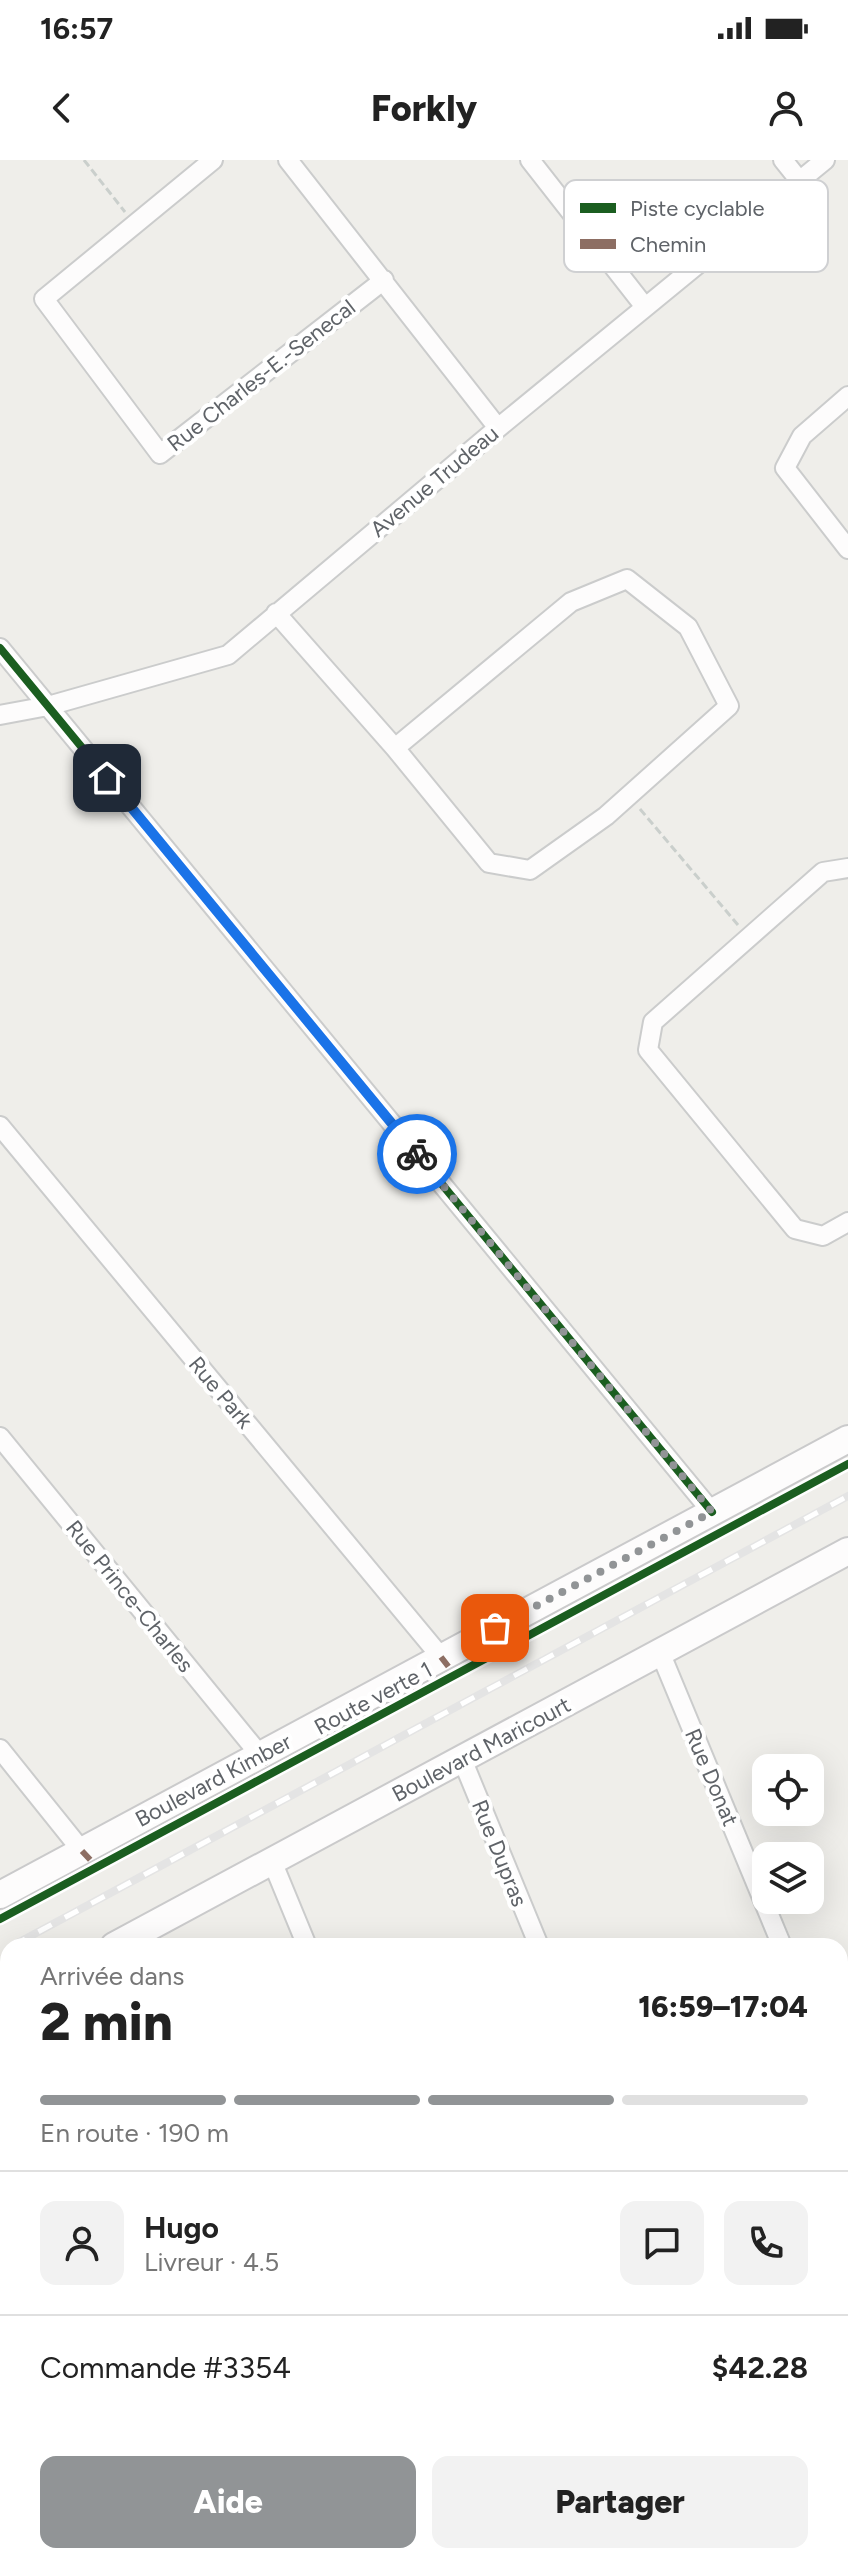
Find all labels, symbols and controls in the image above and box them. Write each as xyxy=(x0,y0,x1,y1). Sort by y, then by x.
text: 16:57 xyxy=(40,10,113,47)
icon: back xyxy=(40,86,84,130)
icon: person xyxy=(764,86,808,130)
text: Forkly xyxy=(371,87,477,130)
legend xyxy=(564,180,828,272)
text: Piste cyclable xyxy=(630,195,764,222)
text: Chemin xyxy=(630,231,706,258)
street label: Rue Charles-E.-Senecal xyxy=(162,294,361,457)
street label: Avenue Trudeau xyxy=(365,420,504,543)
pin xyxy=(73,744,141,812)
icon: home xyxy=(85,756,129,800)
courier xyxy=(377,1114,457,1194)
icon: bike xyxy=(395,1132,439,1176)
street label: Rue Park xyxy=(183,1351,259,1434)
street label: Rue Prince-Charles xyxy=(60,1515,199,1678)
pin xyxy=(461,1594,529,1662)
icon: bag xyxy=(473,1606,517,1650)
street label: Route verte 1 xyxy=(310,1656,437,1741)
street label: Boulevard Maricourt xyxy=(387,1691,575,1808)
street label: Rue Donat xyxy=(679,1724,744,1830)
street label: Boulevard Kimber xyxy=(131,1728,296,1833)
map controls xyxy=(752,1754,824,1914)
button: locate xyxy=(752,1754,824,1826)
street label: Rue Dupras xyxy=(466,1796,533,1911)
button: layers xyxy=(752,1842,824,1914)
text: Arrivée dans xyxy=(40,1960,184,1992)
text: 16:59–17:04 xyxy=(638,1988,808,2025)
text: 2 min xyxy=(40,1991,173,2053)
text: En route · 190 m xyxy=(40,2117,229,2149)
button: person xyxy=(40,2201,124,2285)
button: chat xyxy=(620,2201,704,2285)
button: phone xyxy=(724,2201,808,2285)
text: Hugo xyxy=(144,2209,219,2246)
text: Livreur · 4.5 xyxy=(144,2246,279,2278)
text: Commande #3354 xyxy=(40,2349,291,2386)
text: $42.28 xyxy=(712,2349,808,2386)
button: Aide xyxy=(40,2456,416,2548)
button: Partager xyxy=(432,2456,808,2548)

